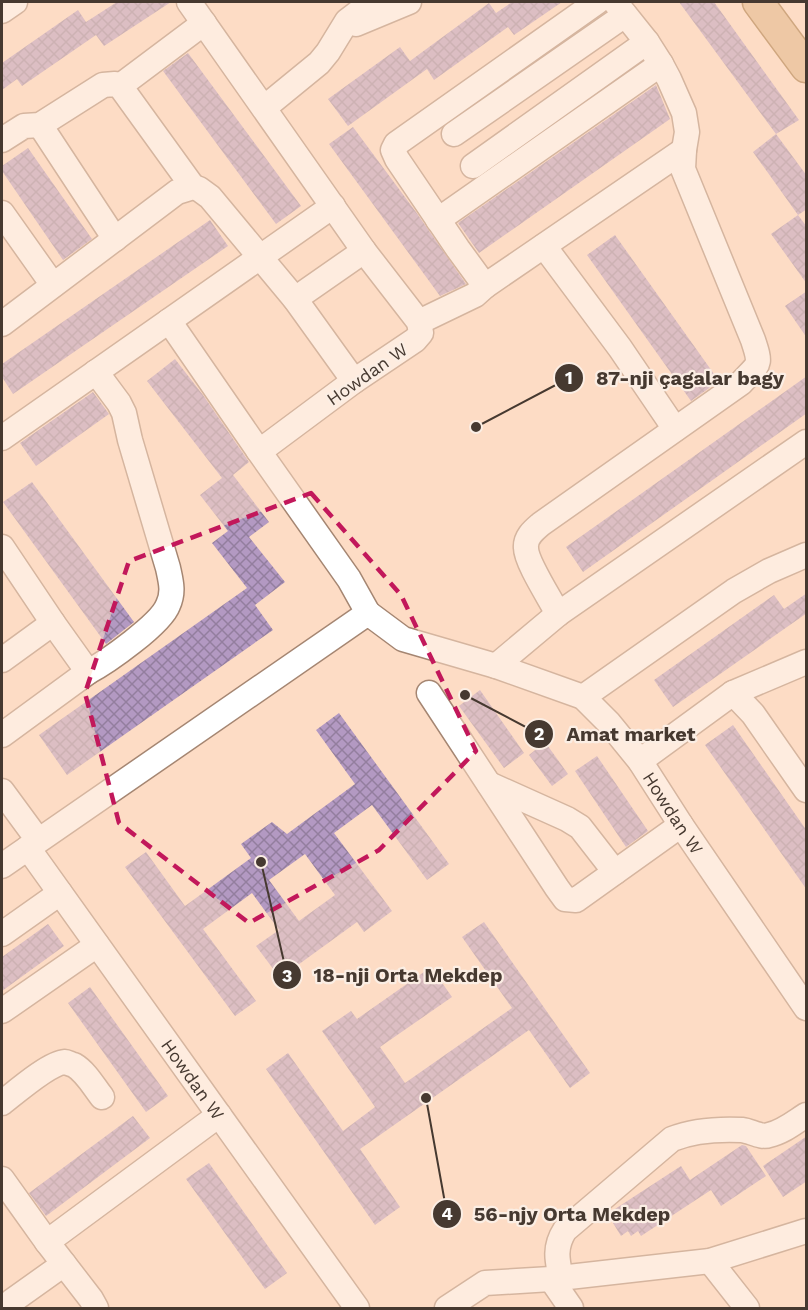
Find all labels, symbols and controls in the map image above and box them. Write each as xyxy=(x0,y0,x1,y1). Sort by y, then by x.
street label: Howdan W xyxy=(322,338,412,410)
callout: 87-nji çagalar bagy xyxy=(554,359,796,397)
text: 87-nji çagalar bagy xyxy=(596,366,785,390)
text: 1 xyxy=(565,367,573,388)
callout: Amat market xyxy=(524,715,708,753)
text: Amat market xyxy=(566,722,696,746)
text: 2 xyxy=(534,723,544,744)
street label: Howdan W xyxy=(639,767,708,858)
callout: 18-nji Orta Mekdep xyxy=(272,956,515,994)
text: 18-nji Orta Mekdep xyxy=(314,963,502,987)
text: 3 xyxy=(282,965,292,986)
street label: Howdan W xyxy=(157,1035,229,1123)
callout: 56-njy Orta Mekdep xyxy=(432,1195,683,1233)
text: 56-njy Orta Mekdep xyxy=(474,1202,670,1226)
text: 4 xyxy=(441,1203,453,1224)

